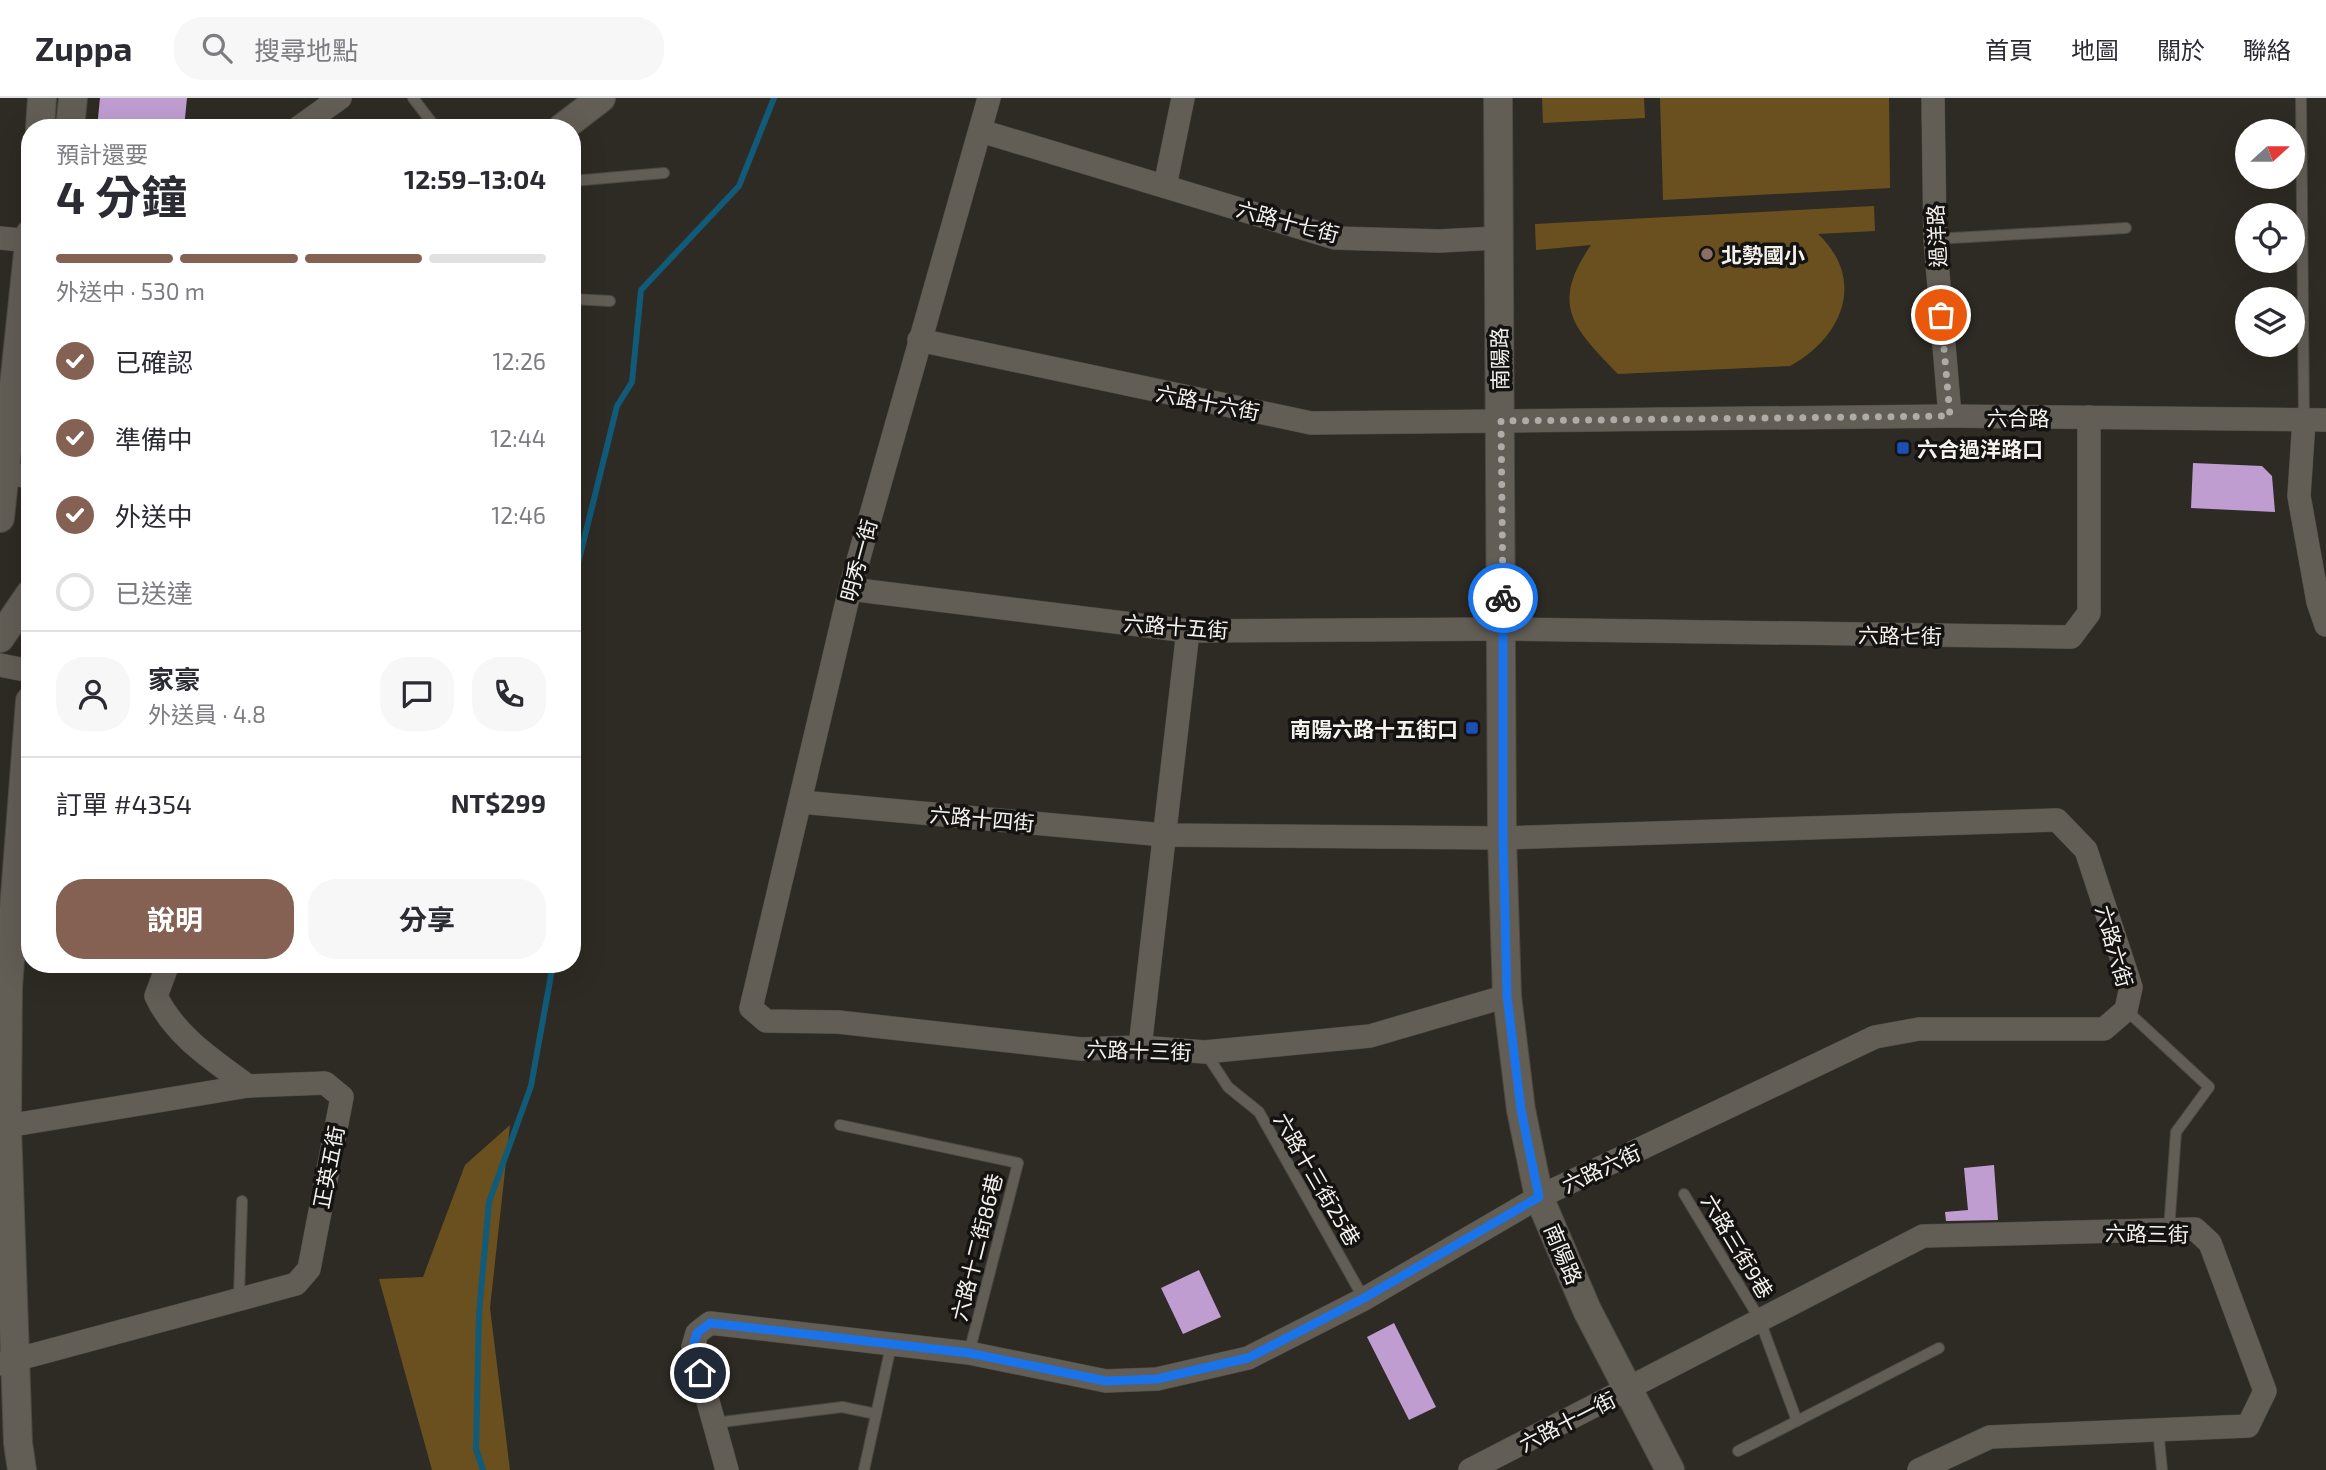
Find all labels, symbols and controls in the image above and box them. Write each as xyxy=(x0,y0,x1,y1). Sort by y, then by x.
search box xyxy=(174,17,664,80)
text: Zuppa xyxy=(35,28,132,68)
icon: search xyxy=(198,29,236,67)
text: 搜尋地點 xyxy=(254,34,358,65)
text: 首頁 xyxy=(1985,35,2033,64)
text: 地圖 xyxy=(2071,35,2119,64)
text: 關於 xyxy=(2157,35,2205,64)
text: 聯絡 xyxy=(2243,35,2291,64)
north arrow xyxy=(2235,119,2305,189)
map controls xyxy=(2235,119,2305,357)
text: 預計還要 xyxy=(56,140,148,168)
text: 12:59–13:04 xyxy=(404,163,546,194)
text: 4 分鐘 xyxy=(56,168,187,223)
street label: 六路十七街 xyxy=(1234,195,1342,247)
button: locate xyxy=(2235,203,2305,273)
street label: 過洋路 xyxy=(1922,204,1950,268)
place label: 北勢國小 xyxy=(1721,242,1805,267)
marker: 北勢國小 xyxy=(1699,246,1715,262)
text: 外送中 · 530 m xyxy=(56,277,205,305)
pin xyxy=(1911,285,1971,345)
button: layers xyxy=(2235,287,2305,357)
icon: bag xyxy=(1922,296,1960,334)
street label: 南陽路 xyxy=(1486,327,1512,391)
icon: check xyxy=(56,342,94,380)
text: 已確認 xyxy=(115,346,193,377)
text: 12:26 xyxy=(492,347,546,375)
street label: 六路十六街 xyxy=(1154,380,1262,424)
street label: 六合路 xyxy=(1987,405,2050,430)
icon: check xyxy=(56,419,94,457)
text: 準備中 xyxy=(115,423,193,454)
text: 12:44 xyxy=(490,424,546,452)
place label: 六合過洋路口 xyxy=(1917,436,2043,461)
marker: 六合過洋路口 xyxy=(1895,440,1911,456)
icon: check xyxy=(56,496,94,534)
text: 外送中 xyxy=(115,500,193,531)
text: 12:46 xyxy=(491,501,546,529)
street label: 明秀一街 xyxy=(835,516,881,604)
courier xyxy=(1468,563,1538,633)
text: 已送達 xyxy=(115,577,193,608)
icon: bike xyxy=(1484,579,1522,617)
street label: 六路十五街 xyxy=(1123,610,1229,642)
street label: 六路七街 xyxy=(1858,622,1942,648)
button: person xyxy=(56,657,130,731)
button: chat xyxy=(380,657,454,731)
button: phone xyxy=(472,657,546,731)
text: 家豪 xyxy=(148,663,200,694)
text: 外送員 · 4.8 xyxy=(148,700,266,728)
place label: 南陽六路十五街口 xyxy=(1290,716,1458,741)
marker: 南陽六路十五街口 xyxy=(1464,720,1480,736)
text: NT$299 xyxy=(451,787,546,818)
text: 訂單 #4354 xyxy=(56,788,192,819)
street label: 六路十四街 xyxy=(929,801,1035,835)
button: 說明 xyxy=(56,879,294,959)
button: 分享 xyxy=(308,879,546,959)
street label: 六路六街 xyxy=(2091,902,2139,990)
street label: 六路十三街 xyxy=(1086,1036,1192,1064)
street label: 六路十三街25巷 xyxy=(1270,1108,1366,1250)
street label: 正英五街 xyxy=(308,1123,348,1211)
street label: 六路六街 xyxy=(1558,1139,1644,1197)
street label: 六路十二街86巷 xyxy=(946,1171,1006,1323)
street label: 六路三街9巷 xyxy=(1697,1189,1779,1303)
street label: 南陽路 xyxy=(1540,1220,1588,1288)
street label: 六路三街 xyxy=(2105,1220,2189,1246)
pin xyxy=(670,1343,730,1403)
icon: home xyxy=(681,1354,719,1392)
street label: 六路十一街 xyxy=(1515,1386,1619,1456)

